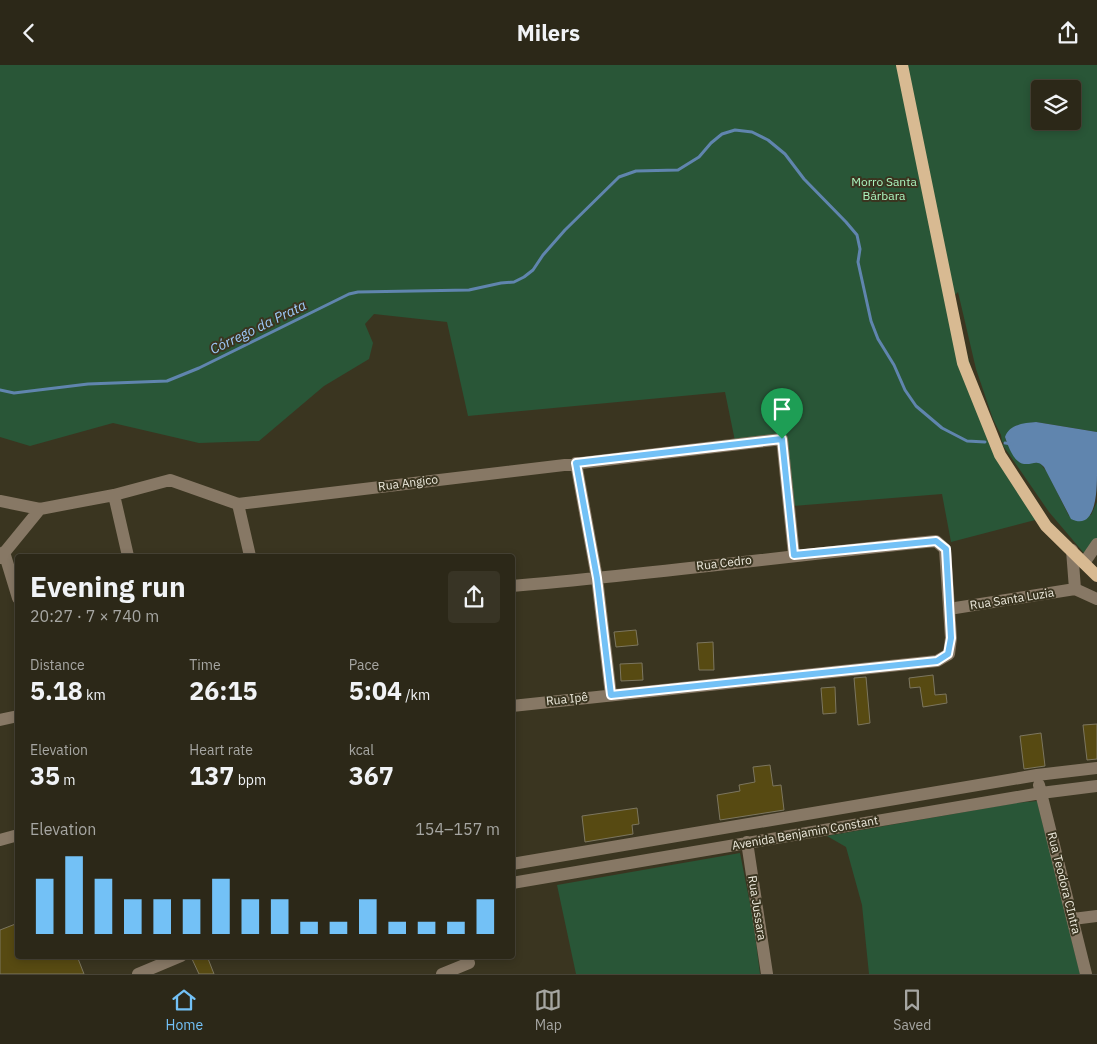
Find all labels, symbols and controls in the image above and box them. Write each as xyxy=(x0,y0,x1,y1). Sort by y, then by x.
text: Milers xyxy=(517,18,580,47)
icon: back xyxy=(15,19,43,47)
icon: share xyxy=(1054,19,1082,47)
map controls xyxy=(1031,80,1081,130)
button: layers xyxy=(1031,80,1081,130)
park label: Morro Santa Bárbara xyxy=(851,174,917,203)
water label: Córrego da Prata xyxy=(207,296,309,358)
pin xyxy=(761,388,803,439)
icon: arrive xyxy=(768,395,796,423)
street label: Rua Angico xyxy=(377,471,439,494)
street label: Rua Cedro xyxy=(695,552,753,573)
text: Evening run xyxy=(30,568,186,605)
button: share xyxy=(448,571,500,623)
street label: Rua Santa Luzia xyxy=(969,584,1056,613)
text: 20:27 · 7 × 740 m xyxy=(30,606,159,626)
text: Distance xyxy=(30,656,85,674)
text: Time xyxy=(189,656,221,674)
text: Pace xyxy=(349,656,379,674)
text: 5.18 xyxy=(30,674,83,707)
text: 26:15 xyxy=(189,674,258,707)
text: 5:04 xyxy=(349,674,402,707)
text: km xyxy=(83,686,106,704)
text: /km xyxy=(402,686,430,704)
street label: Rua Ipê xyxy=(545,689,589,708)
text: Elevation xyxy=(30,741,88,759)
text: Heart rate xyxy=(189,741,253,759)
text: kcal xyxy=(349,741,374,759)
text: 35 xyxy=(30,759,60,792)
text: 137 xyxy=(189,759,234,792)
text: 367 xyxy=(349,759,394,792)
text: m xyxy=(60,771,76,789)
text: bpm xyxy=(234,771,266,789)
street label: Avenida Benjamin Constant xyxy=(731,812,879,853)
text: Elevation xyxy=(30,819,96,839)
text: 154–157 m xyxy=(415,819,500,839)
street label: Rua Teodora CIntra xyxy=(1045,830,1085,936)
street label: Rua Jussara xyxy=(745,874,770,942)
tab: Home xyxy=(166,986,203,1034)
tab: Map xyxy=(534,986,562,1034)
tab: Saved xyxy=(893,986,931,1034)

